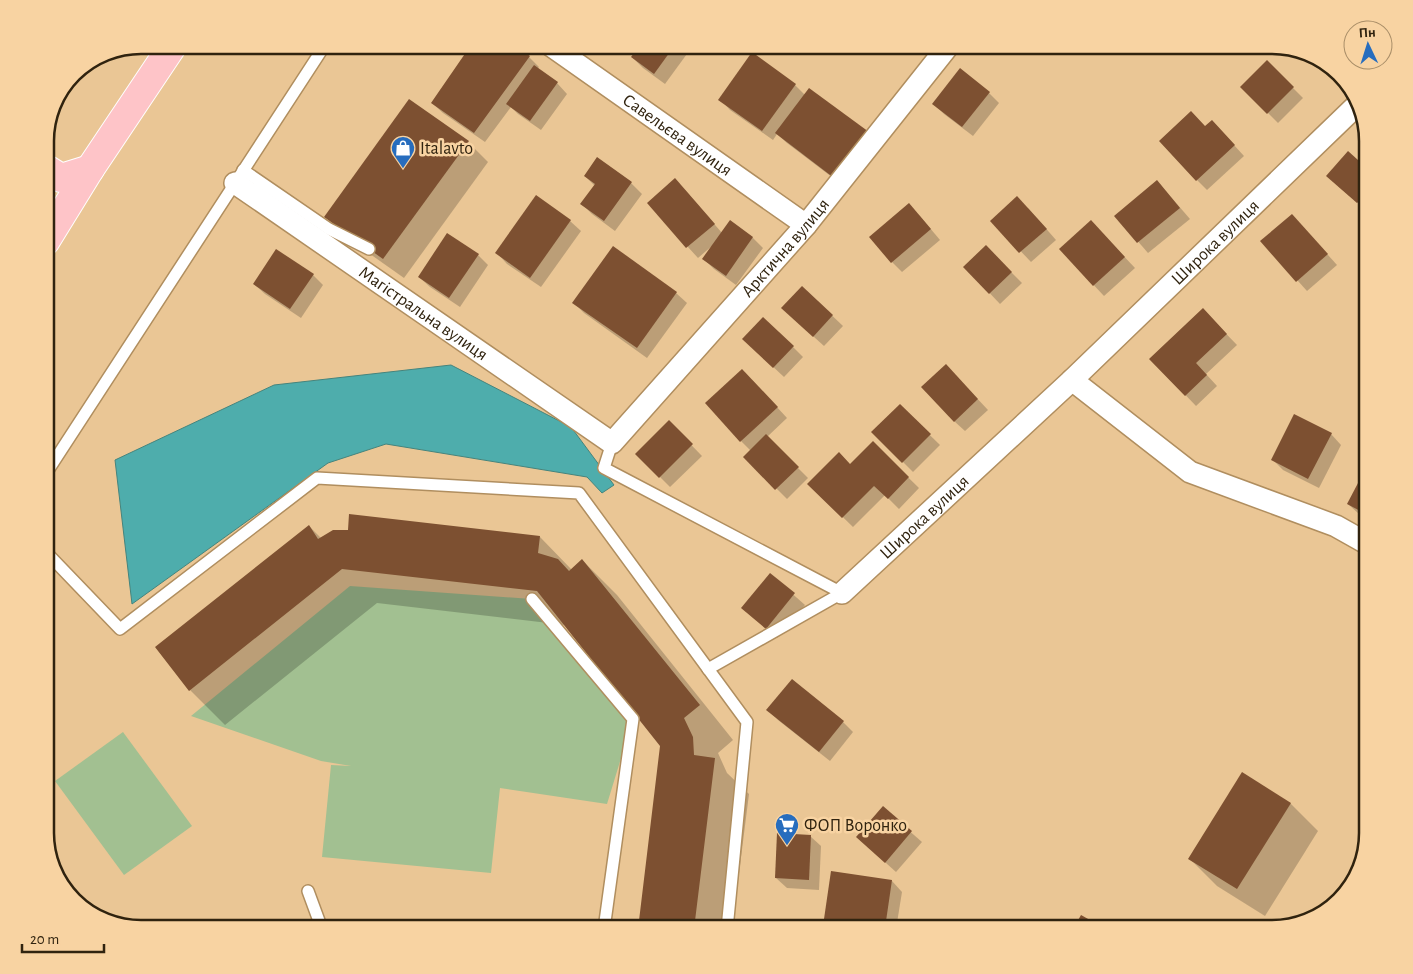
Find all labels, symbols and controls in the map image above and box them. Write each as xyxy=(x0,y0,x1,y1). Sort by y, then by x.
north arrow xyxy=(1343,20,1393,70)
text: Пн xyxy=(1358,25,1376,41)
street label: Савельєва вулиця xyxy=(619,91,735,180)
shop icon: Italavto xyxy=(390,135,416,169)
place label: Italavto xyxy=(420,140,473,158)
street label: Арктична вулиця xyxy=(738,196,833,301)
street label: Широка вулиця xyxy=(1168,197,1263,289)
street label: Магістральна вулиця xyxy=(355,263,491,364)
street label: Широка вулиця xyxy=(877,472,973,563)
supermarket icon: ФОП Воронко xyxy=(774,812,800,846)
place label: ФОП Воронко xyxy=(804,817,907,835)
scale bar xyxy=(22,922,105,954)
text: 20 m xyxy=(30,932,59,947)

